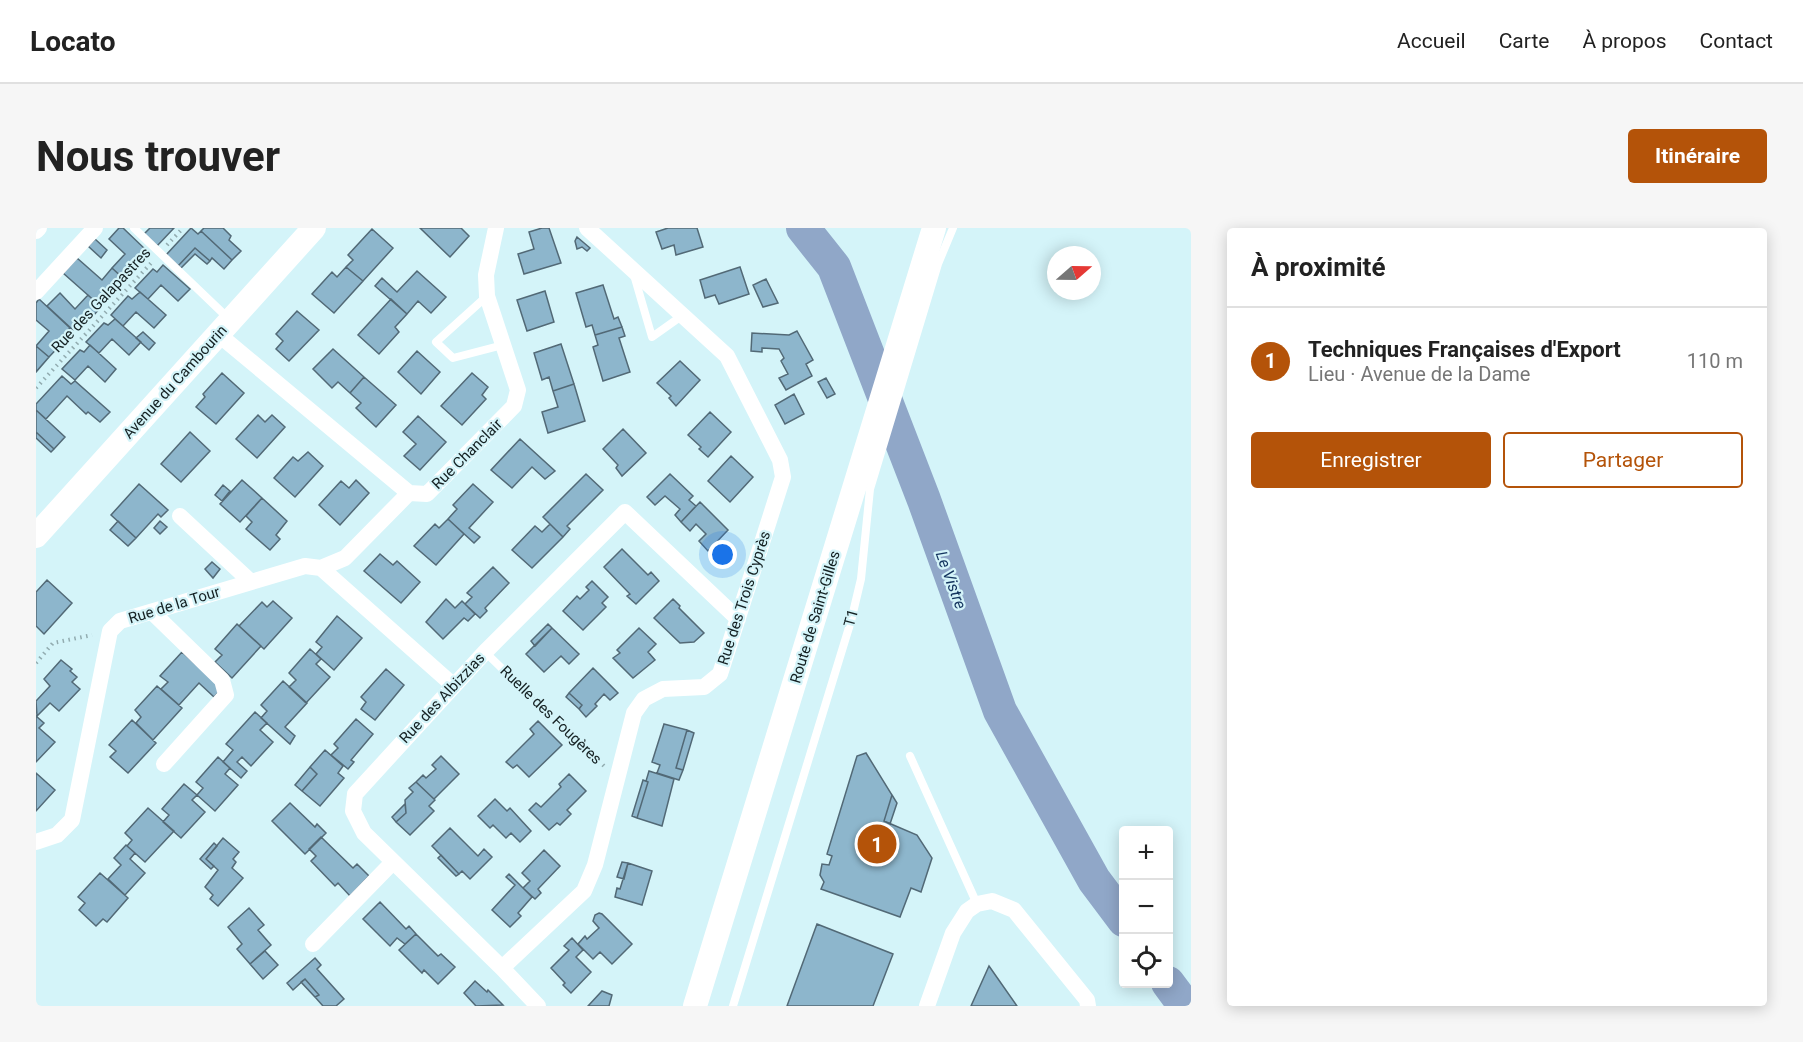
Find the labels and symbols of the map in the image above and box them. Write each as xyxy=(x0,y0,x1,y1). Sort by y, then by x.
street label: Rue des Galapastres xyxy=(48,244,154,356)
north arrow xyxy=(1047,246,1101,300)
street label: Avenue du Cambourin xyxy=(119,322,231,442)
street label: Rue Chanclair xyxy=(428,415,506,493)
street label: Rue des Trois Cyprès xyxy=(714,529,774,667)
your location xyxy=(708,540,737,569)
water label: Le Vistre xyxy=(932,548,970,612)
street label: Route de Saint-Gilles xyxy=(786,549,844,685)
street label: Rue de la Tour xyxy=(126,583,222,627)
street label: T1 xyxy=(840,607,862,629)
street label: Rue des Albizzias xyxy=(396,649,488,747)
street label: Ruelle des Fougères xyxy=(496,662,606,768)
pin: 1 xyxy=(858,822,896,866)

